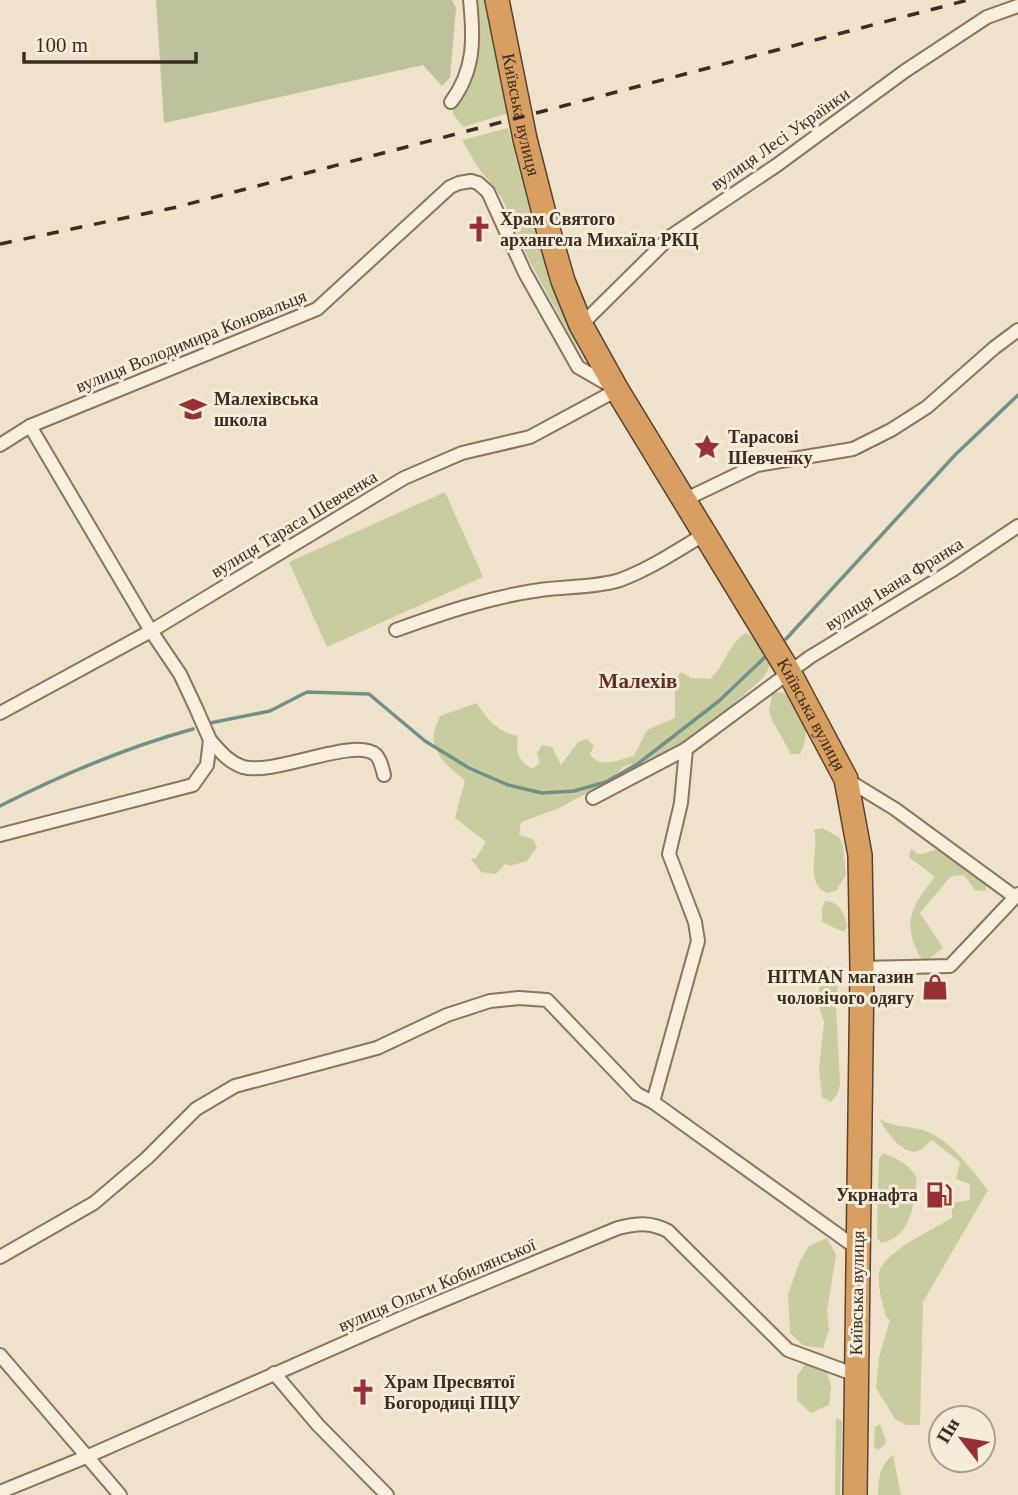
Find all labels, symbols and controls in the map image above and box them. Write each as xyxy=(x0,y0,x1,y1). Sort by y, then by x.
scale bar xyxy=(24,21,196,65)
text: 100 m xyxy=(35,33,88,57)
street label: Київська вулиця xyxy=(498,51,544,178)
street label: вулиця Лесі Українки xyxy=(707,83,854,195)
place label: Храм Святого архангела Михаїла РКЦ xyxy=(500,209,698,250)
church icon: Храм Святого архангела Михаїла РКЦ xyxy=(464,214,494,244)
street label: вулиця Володимира Коновальця xyxy=(73,285,309,397)
place label: Малехівська школа xyxy=(214,389,318,430)
school or university icon: Малехівська школа xyxy=(178,394,208,424)
place label: Тарасові Шевченку xyxy=(728,427,812,468)
place icon: Тарасові Шевченку xyxy=(692,432,722,462)
street label: вулиця Тараса Шевченка xyxy=(207,466,381,582)
street label: вулиця Івана Франка xyxy=(821,533,967,635)
street label: Київська вулиця xyxy=(773,654,850,774)
district label: Малехів xyxy=(599,669,677,693)
place label: HITMAN магазин чоловічого одягу xyxy=(767,967,914,1008)
shop icon: HITMAN магазин чоловічого одягу xyxy=(920,972,950,1002)
fuel station icon: Укрнафта xyxy=(924,1180,954,1210)
place label: Укрнафта xyxy=(836,1185,918,1205)
street label: Київська вулиця xyxy=(846,1230,868,1356)
street label: вулиця Ольги Кобилянської xyxy=(335,1234,539,1336)
place label: Храм Пресвятої Богородиці ПЦУ xyxy=(384,1372,521,1413)
church icon: Храм Пресвятої Богородиці ПЦУ xyxy=(348,1377,378,1407)
north arrow xyxy=(927,1404,997,1474)
text: Пн xyxy=(932,1414,964,1447)

